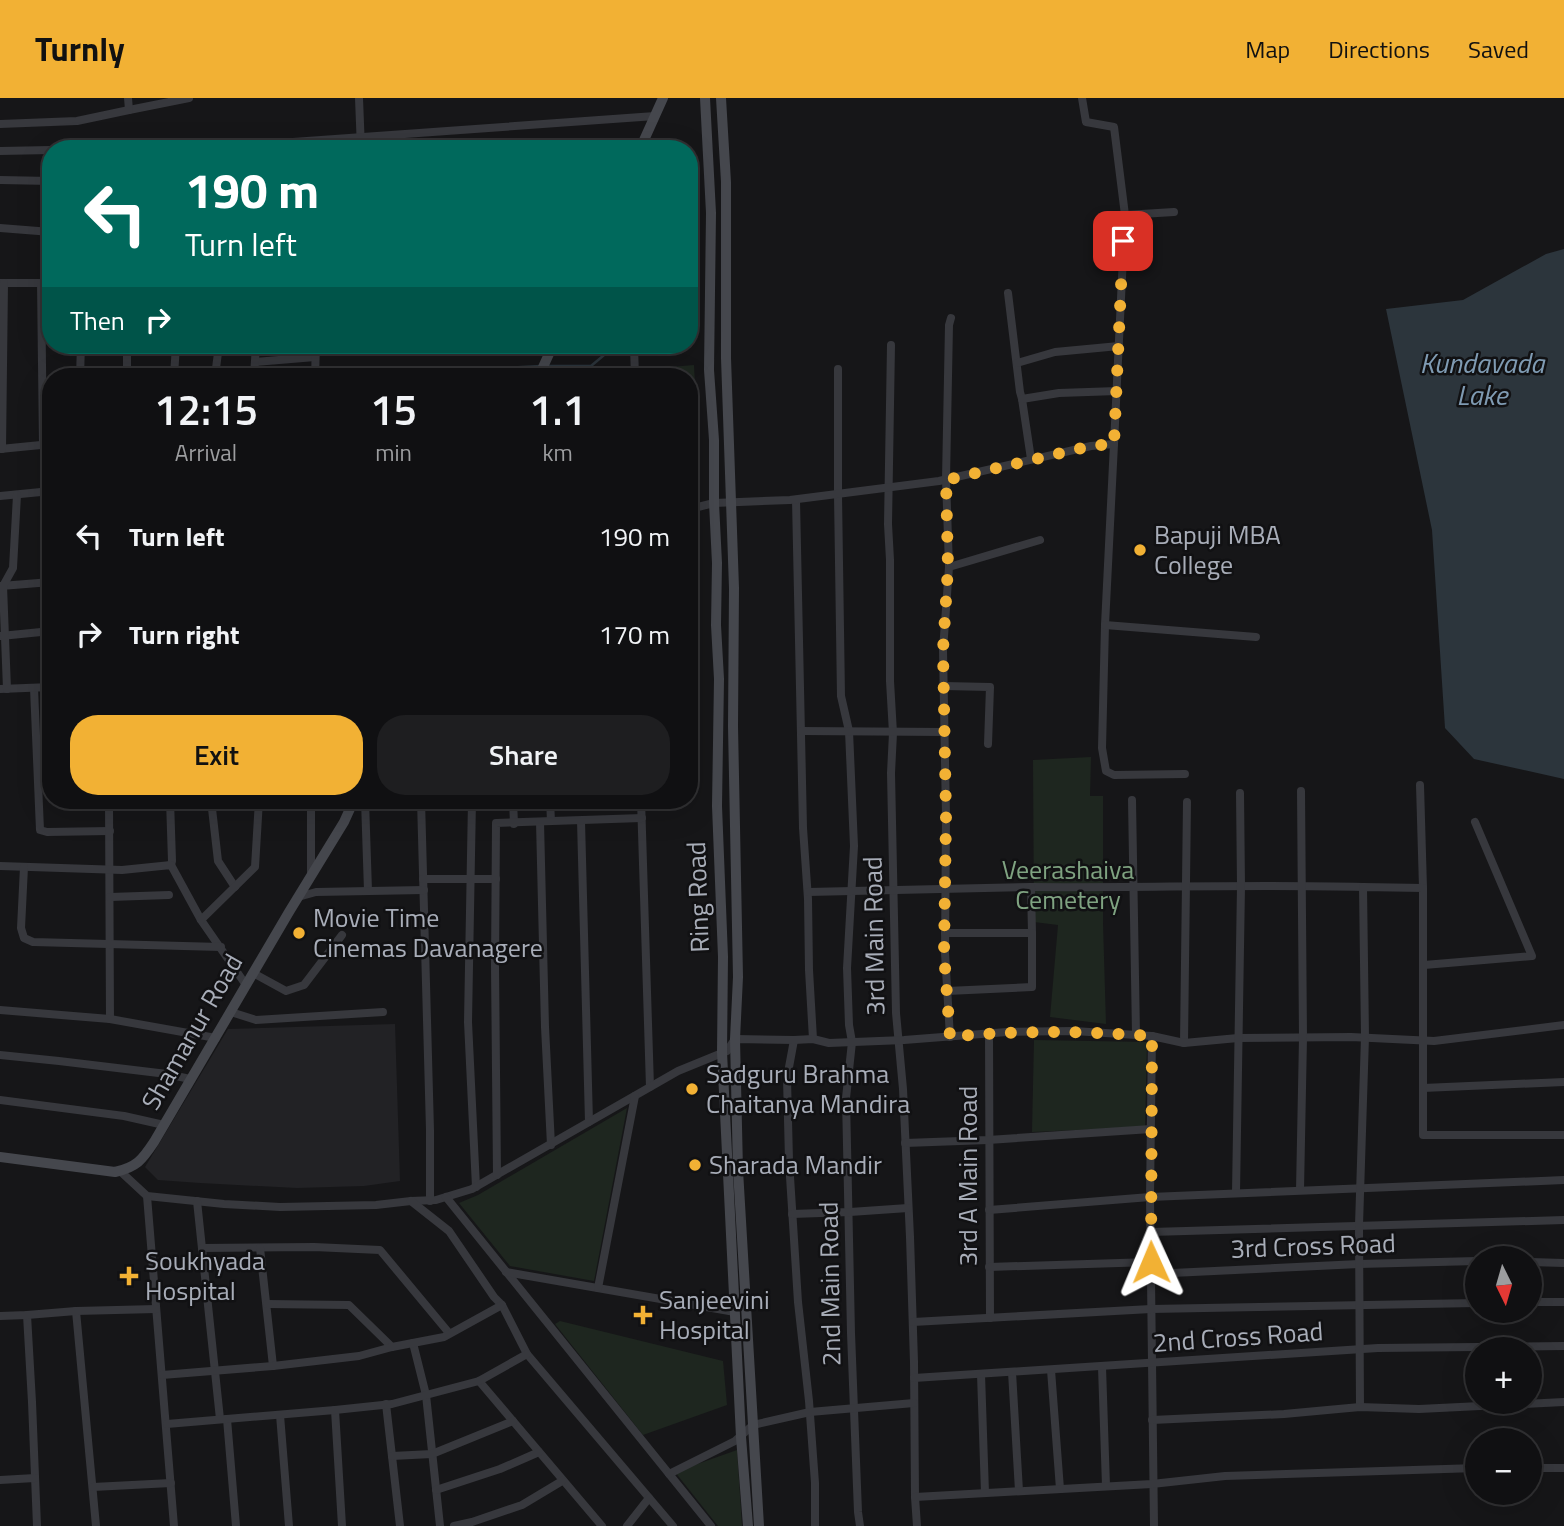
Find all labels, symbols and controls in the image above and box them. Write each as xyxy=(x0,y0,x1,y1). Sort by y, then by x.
text: Turnly xyxy=(35,24,125,74)
text: Map xyxy=(1245,31,1290,67)
text: Directions xyxy=(1328,31,1430,67)
text: Saved xyxy=(1468,31,1529,67)
text: 190 m xyxy=(185,152,319,227)
icon: left xyxy=(70,168,161,259)
pin xyxy=(1093,211,1153,271)
text: Turn left xyxy=(185,220,297,268)
icon: arrive xyxy=(1104,222,1142,260)
text: Then xyxy=(70,301,125,340)
icon: right xyxy=(139,301,177,339)
water label: Kundavada Lake xyxy=(1420,341,1546,416)
text: 12:15 xyxy=(154,377,258,441)
text: 15 xyxy=(370,377,417,441)
text: 1.1 xyxy=(529,377,586,441)
text: Arrival xyxy=(175,435,237,470)
text: min xyxy=(375,435,412,470)
text: km xyxy=(542,435,573,470)
place label: Bapuji MBA College xyxy=(1154,515,1281,584)
icon: left xyxy=(70,517,108,555)
text: Turn left xyxy=(129,517,224,556)
text: 190 m xyxy=(599,517,670,556)
marker: Bapuji MBA College xyxy=(1132,542,1148,558)
icon: right xyxy=(70,615,108,653)
text: Turn right xyxy=(129,615,240,654)
text: 170 m xyxy=(599,615,670,654)
button: Exit xyxy=(70,715,363,795)
button: Share xyxy=(377,715,670,795)
street label: Ring Road xyxy=(676,841,719,953)
park label: Veerashaiva Cemetery xyxy=(1002,850,1134,919)
street label: 3rd Main Road xyxy=(853,856,894,1016)
place label: Movie Time Cinemas Davanagere xyxy=(313,898,543,967)
marker: Movie Time Cinemas Davanagere xyxy=(291,925,307,941)
street label: Shamanur Road xyxy=(131,946,252,1117)
place label: Sadguru Brahma Chaitanya Mandira xyxy=(706,1054,910,1123)
marker: Sadguru Brahma Chaitanya Mandira xyxy=(684,1081,700,1097)
street label: 3rd A Main Road xyxy=(948,1086,987,1266)
place label: Sharada Mandir xyxy=(709,1145,882,1184)
marker: Sharada Mandir xyxy=(687,1157,703,1173)
street label: 2nd Main Road xyxy=(809,1201,850,1367)
street label: 3rd Cross Road xyxy=(1230,1223,1396,1268)
position arrow xyxy=(1114,1225,1188,1299)
place label: Soukhyada Hospital xyxy=(145,1241,265,1310)
north arrow xyxy=(1465,1246,1542,1323)
map controls xyxy=(1465,1246,1542,1505)
marker: Soukhyada Hospital xyxy=(119,1266,139,1286)
place label: Sanjeevini Hospital xyxy=(659,1280,770,1349)
marker: Sanjeevini Hospital xyxy=(633,1305,653,1325)
street label: 2nd Cross Road xyxy=(1151,1311,1324,1362)
button: + xyxy=(1465,1337,1542,1414)
button: − xyxy=(1465,1428,1542,1505)

